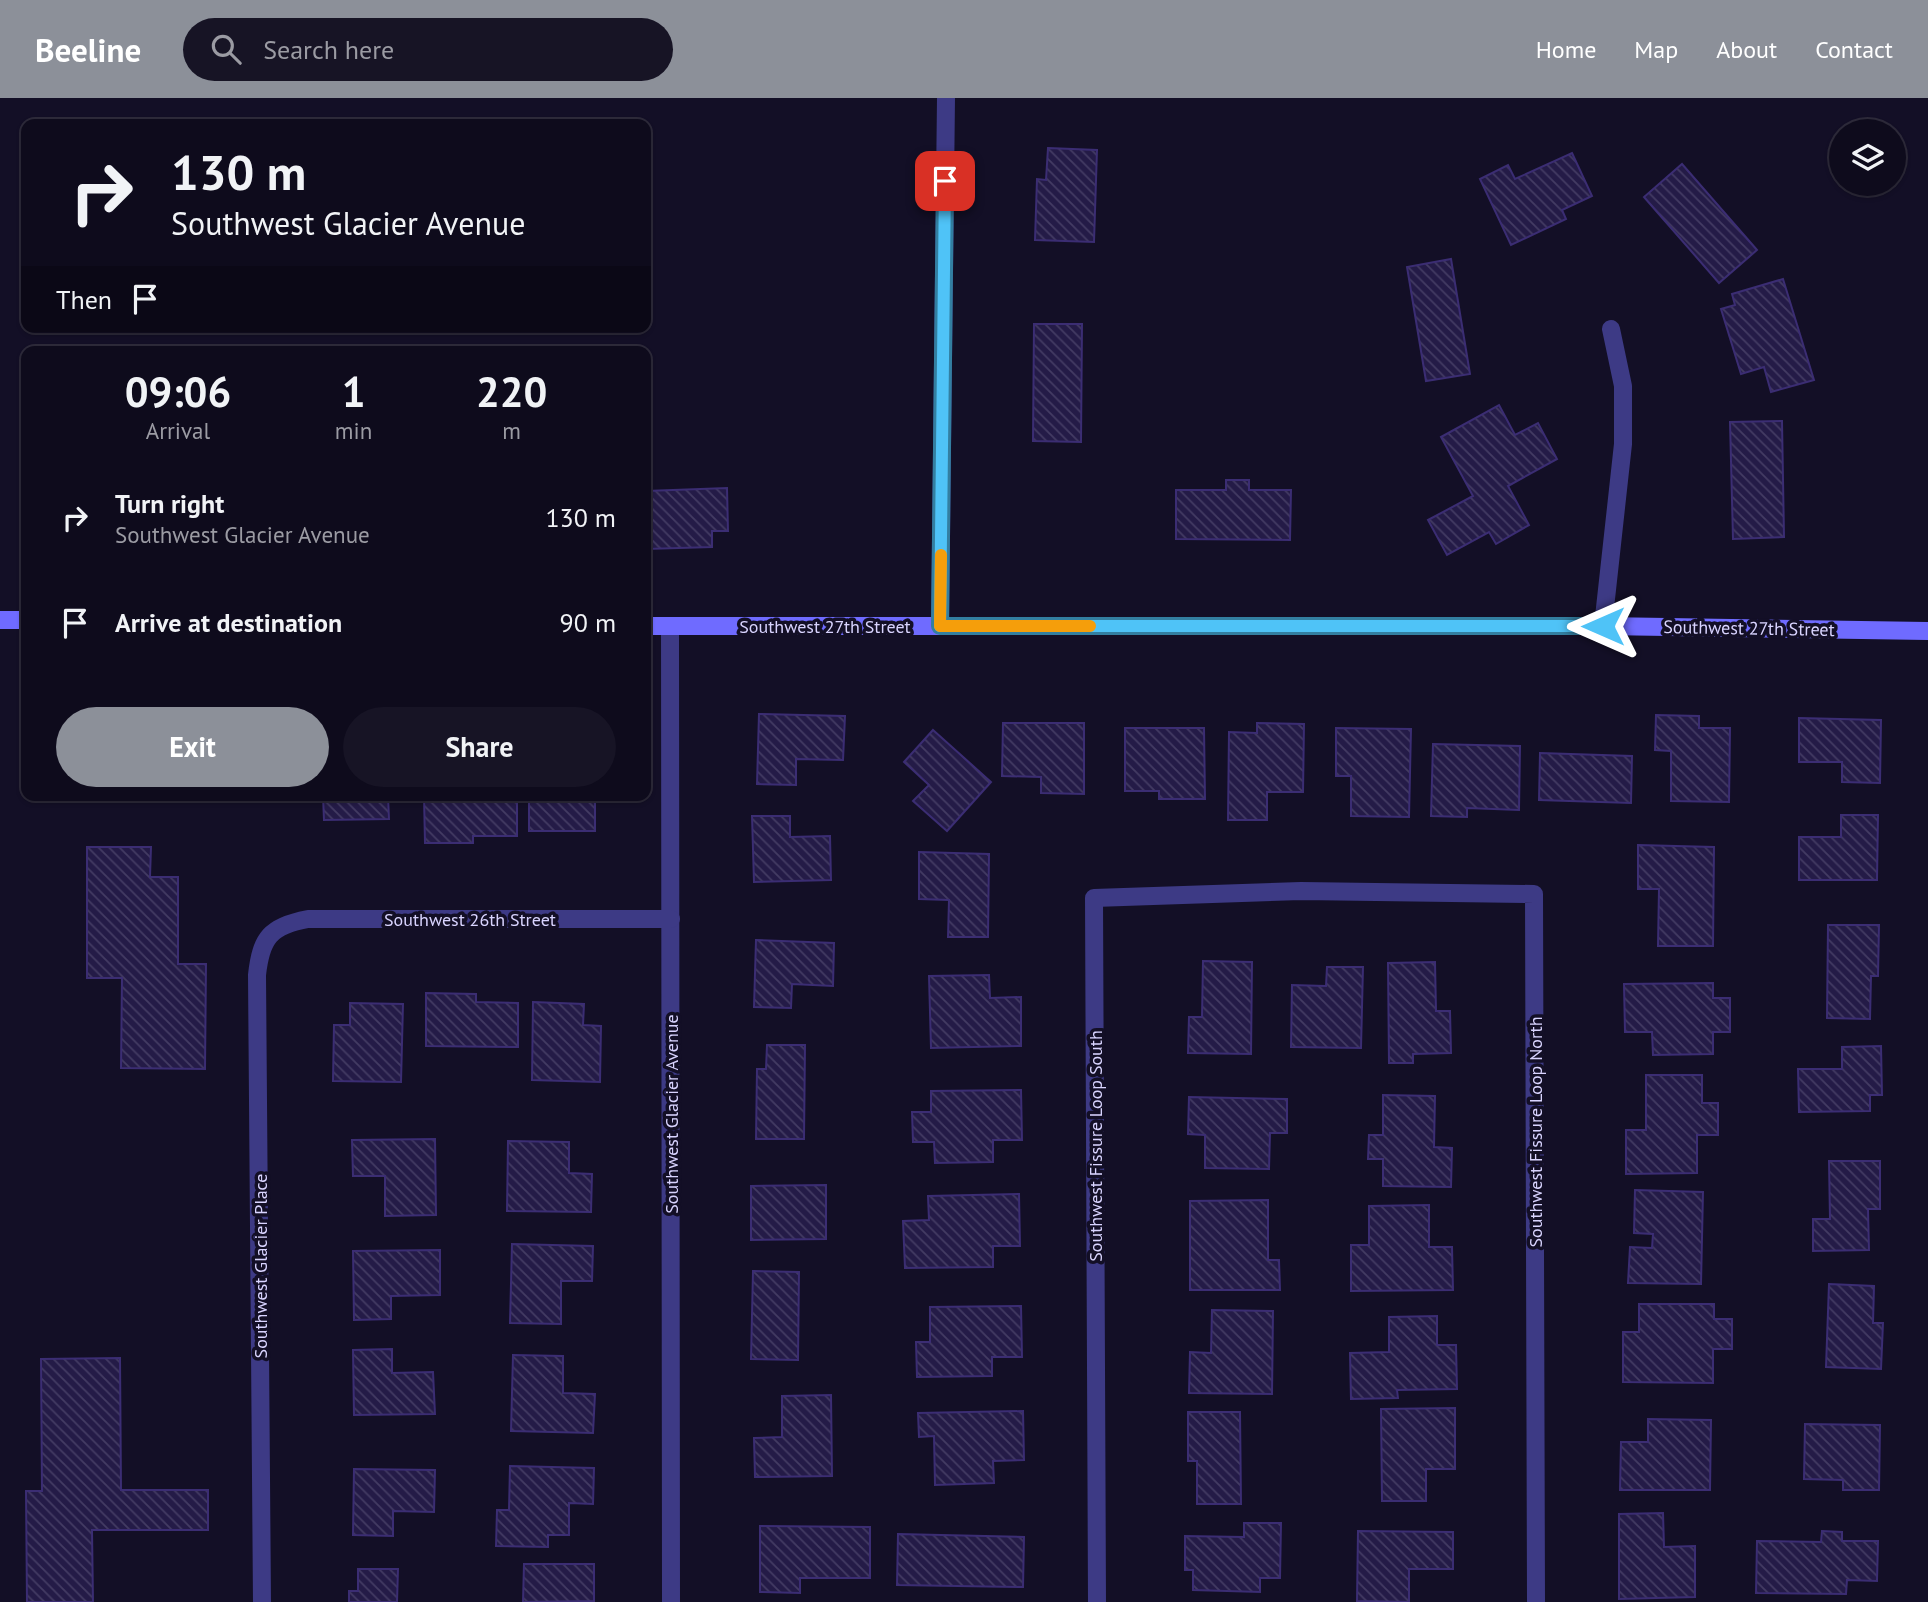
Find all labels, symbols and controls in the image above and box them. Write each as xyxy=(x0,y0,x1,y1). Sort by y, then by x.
search box xyxy=(183,18,673,81)
text: Beeline xyxy=(35,28,141,71)
icon: search xyxy=(207,30,245,68)
text: Search here xyxy=(263,33,394,66)
text: Home xyxy=(1536,34,1596,65)
text: Map xyxy=(1634,34,1678,65)
text: About xyxy=(1716,34,1777,65)
text: Contact xyxy=(1815,34,1893,65)
map controls xyxy=(1829,119,1906,196)
button: layers xyxy=(1829,119,1906,196)
text: 130 m xyxy=(171,140,306,204)
icon: right xyxy=(56,147,147,238)
pin xyxy=(915,151,975,211)
icon: arrive xyxy=(926,162,964,200)
text: Southwest Glacier Avenue xyxy=(171,202,525,244)
icon: arrive xyxy=(126,280,164,318)
text: Then xyxy=(56,283,112,316)
text: 09:06 xyxy=(125,364,231,419)
text: 1 xyxy=(342,364,365,419)
text: 220 xyxy=(476,364,547,419)
text: Arrival xyxy=(146,416,210,445)
text: min xyxy=(335,416,372,445)
text: m xyxy=(502,416,521,445)
text: Turn right xyxy=(115,487,224,520)
icon: right xyxy=(56,499,94,537)
text: 130 m xyxy=(545,501,616,534)
text: Southwest Glacier Avenue xyxy=(115,520,370,549)
position arrow xyxy=(1566,589,1640,663)
icon: arrive xyxy=(56,604,94,642)
text: Arrive at destination xyxy=(115,606,342,639)
text: 90 m xyxy=(560,606,616,639)
street label: Southwest 27th Street xyxy=(739,615,911,638)
street label: Southwest 27th Street xyxy=(1663,615,1835,641)
button: Exit xyxy=(56,707,329,787)
button: Share xyxy=(343,707,616,787)
street label: Southwest 26th Street xyxy=(384,908,556,931)
street label: Southwest Glacier Avenue xyxy=(660,1014,683,1214)
street label: Southwest Fissure Loop North xyxy=(1524,1016,1547,1248)
street label: Southwest Fissure Loop South xyxy=(1084,1030,1107,1262)
street label: Southwest Glacier Place xyxy=(249,1174,272,1358)

